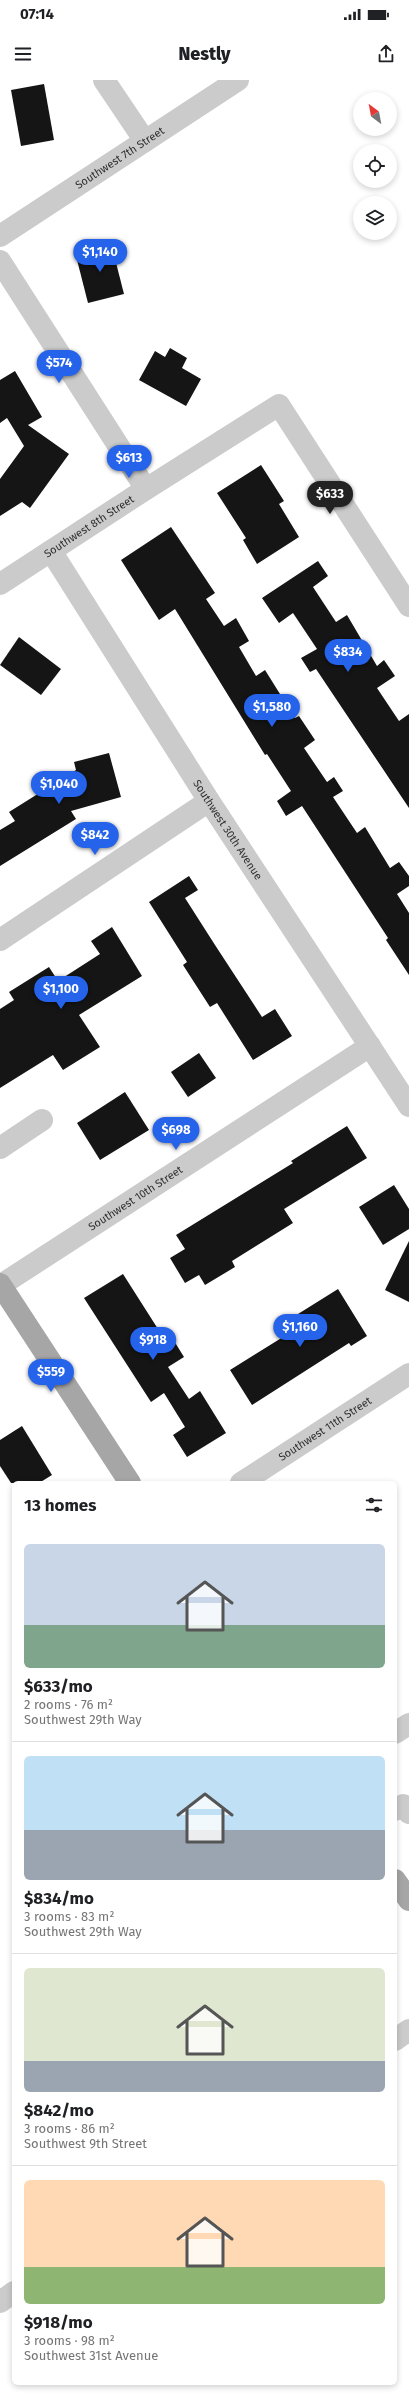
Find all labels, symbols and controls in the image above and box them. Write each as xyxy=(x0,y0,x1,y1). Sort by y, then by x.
text: 07:14 xyxy=(20,5,54,23)
icon: menu xyxy=(12,43,34,65)
text: Nestly xyxy=(178,43,231,65)
icon: share xyxy=(375,43,397,65)
north arrow xyxy=(353,92,397,136)
map controls xyxy=(353,92,397,240)
street label: Southwest 7th Street xyxy=(73,124,167,192)
button: locate xyxy=(353,144,397,188)
button: layers xyxy=(353,196,397,240)
pin: $1,140 xyxy=(67,239,133,273)
text: $1,140 xyxy=(82,244,118,259)
pin: $574 xyxy=(35,350,83,384)
text: $574 xyxy=(46,355,72,370)
pin: $613 xyxy=(105,445,153,479)
text: $613 xyxy=(116,450,142,465)
pin: $633 xyxy=(306,481,354,515)
text: $633 xyxy=(316,486,344,501)
street label: Southwest 8th Street xyxy=(42,493,136,561)
pin: $834 xyxy=(324,639,372,673)
text: $834 xyxy=(334,644,362,659)
pin: $1,580 xyxy=(239,694,305,728)
text: $1,580 xyxy=(253,699,291,714)
pin: $1,040 xyxy=(26,771,92,805)
text: $1,040 xyxy=(40,776,78,791)
street label: Southwest 30th Avenue xyxy=(190,777,265,882)
pin: $842 xyxy=(71,822,119,856)
text: $842 xyxy=(81,827,109,842)
pin: $1,100 xyxy=(28,976,94,1010)
text: $1,100 xyxy=(43,981,79,996)
pin: $698 xyxy=(152,1117,200,1151)
text: $698 xyxy=(161,1122,191,1137)
street label: Southwest 10th Street xyxy=(86,1163,185,1234)
pin: $1,160 xyxy=(267,1314,333,1348)
text: $1,160 xyxy=(282,1319,318,1334)
pin: $918 xyxy=(129,1327,177,1361)
text: $918 xyxy=(139,1332,167,1347)
pin: $559 xyxy=(27,1359,75,1393)
text: $559 xyxy=(37,1364,65,1379)
street label: Southwest 11th Street xyxy=(276,1394,374,1464)
icon: filters xyxy=(363,1494,385,1516)
text: 13 homes xyxy=(24,1495,96,1516)
icon: home xyxy=(169,1570,241,1642)
text: $633/mo xyxy=(24,1676,93,1697)
text: 2 rooms · 76 m² xyxy=(24,1697,113,1712)
text: Southwest 29th Way xyxy=(24,1712,142,1727)
icon: home xyxy=(169,1782,241,1854)
text: $834/mo xyxy=(24,1888,94,1909)
text: 3 rooms · 83 m² xyxy=(24,1909,114,1924)
text: Southwest 29th Way xyxy=(24,1924,142,1939)
icon: home xyxy=(169,1994,241,2066)
text: $842/mo xyxy=(24,2100,94,2121)
text: 3 rooms · 86 m² xyxy=(24,2121,115,2136)
text: Southwest 9th Street xyxy=(24,2136,147,2151)
icon: home xyxy=(169,2206,241,2278)
text: $918/mo xyxy=(24,2312,93,2333)
text: 3 rooms · 98 m² xyxy=(24,2333,115,2348)
text: Southwest 31st Avenue xyxy=(24,2348,158,2363)

